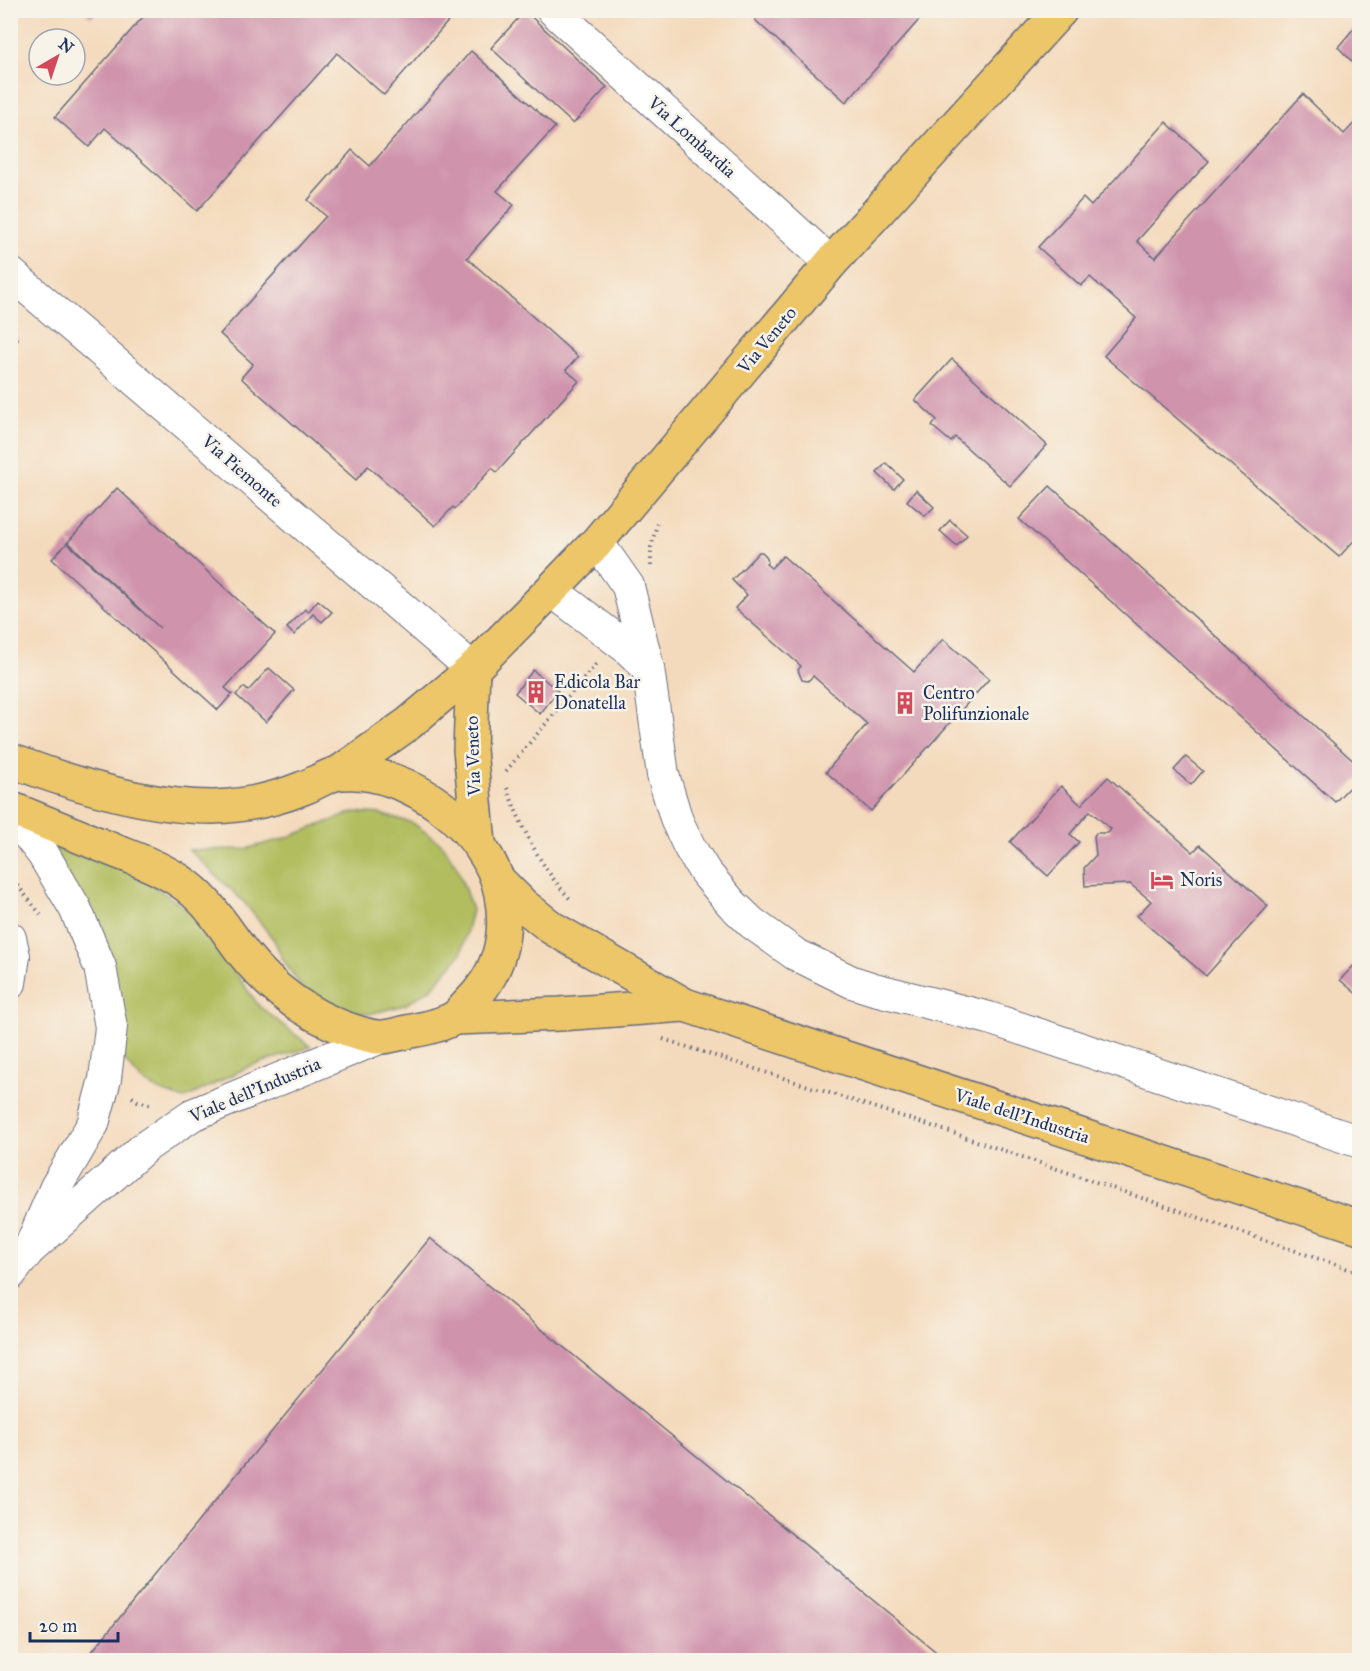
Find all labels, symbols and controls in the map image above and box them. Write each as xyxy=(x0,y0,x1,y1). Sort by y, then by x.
north arrow xyxy=(27,27,87,87)
text: N xyxy=(55,34,78,58)
street label: Via Lombardia xyxy=(643,91,741,183)
street label: Via Veneto xyxy=(732,302,801,379)
street label: Via Piemonte xyxy=(197,429,287,512)
place label: Edicola Bar Donatella xyxy=(554,671,640,714)
building icon: Edicola Bar Donatella xyxy=(523,679,549,705)
place label: Centro Polifunzionale xyxy=(923,682,1029,725)
building icon: Centro Polifunzionale xyxy=(892,690,918,716)
street label: Via Veneto xyxy=(461,715,485,798)
hotel icon: Noris xyxy=(1149,867,1175,893)
place label: Noris xyxy=(1180,869,1222,891)
street label: Viale dell'Industria xyxy=(185,1052,324,1128)
street label: Viale dell'Industria xyxy=(951,1084,1092,1148)
scale bar xyxy=(30,1605,118,1643)
text: 20 m xyxy=(39,1615,77,1637)

